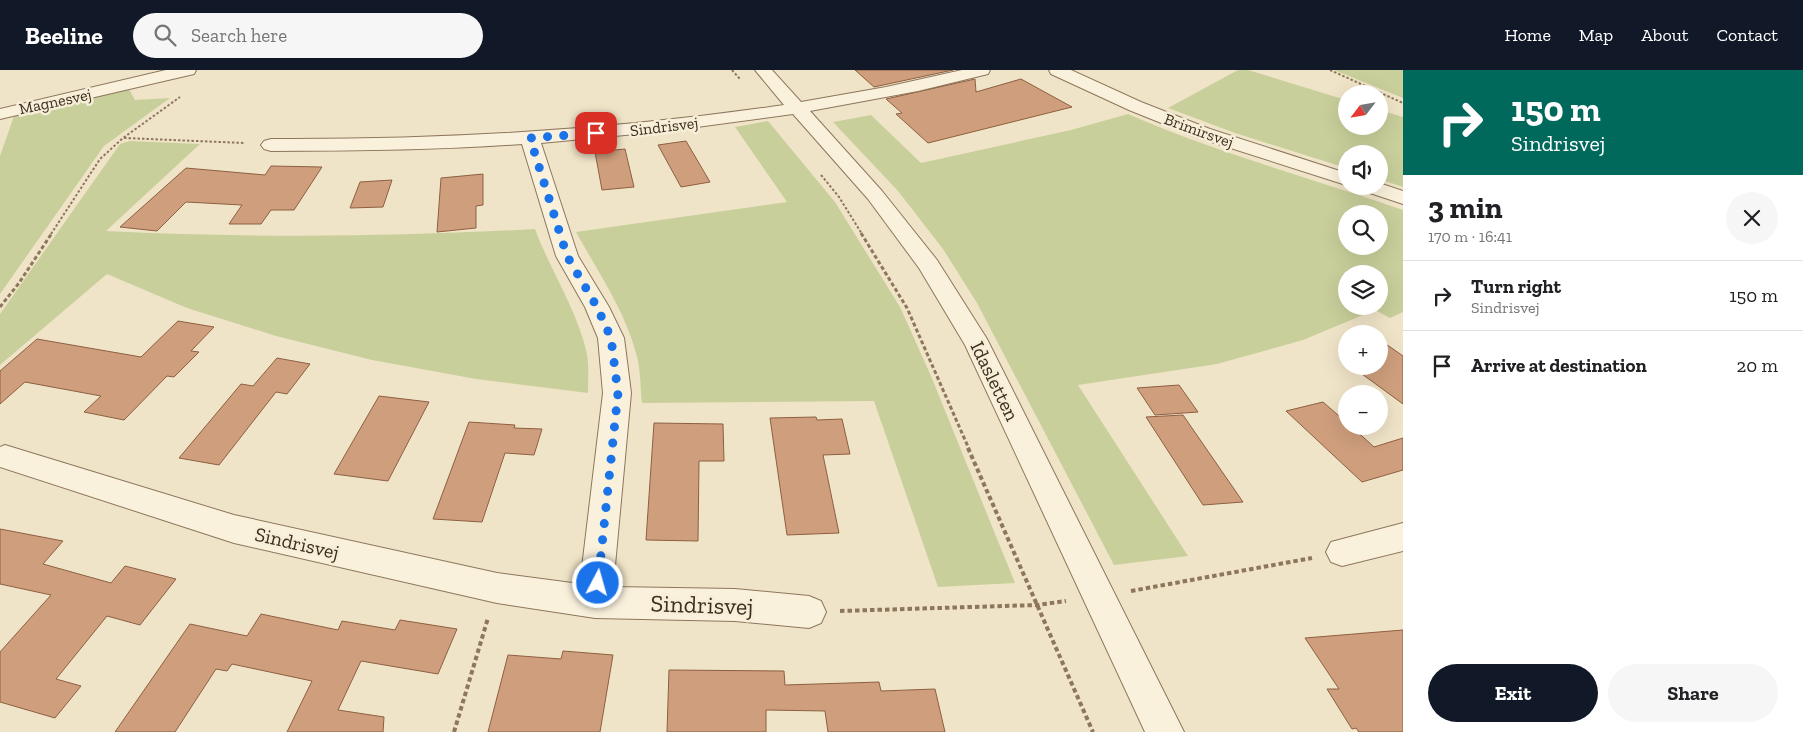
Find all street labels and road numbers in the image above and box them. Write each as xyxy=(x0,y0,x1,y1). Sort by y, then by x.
street label: Magnesvej xyxy=(17,85,93,118)
street label: Brimirsvej xyxy=(1162,109,1236,152)
street label: Sindrisvej xyxy=(629,113,699,140)
street label: Idasletten xyxy=(965,337,1025,425)
street label: Sindrisvej xyxy=(253,522,341,564)
street label: Sindrisvej xyxy=(650,588,754,621)

